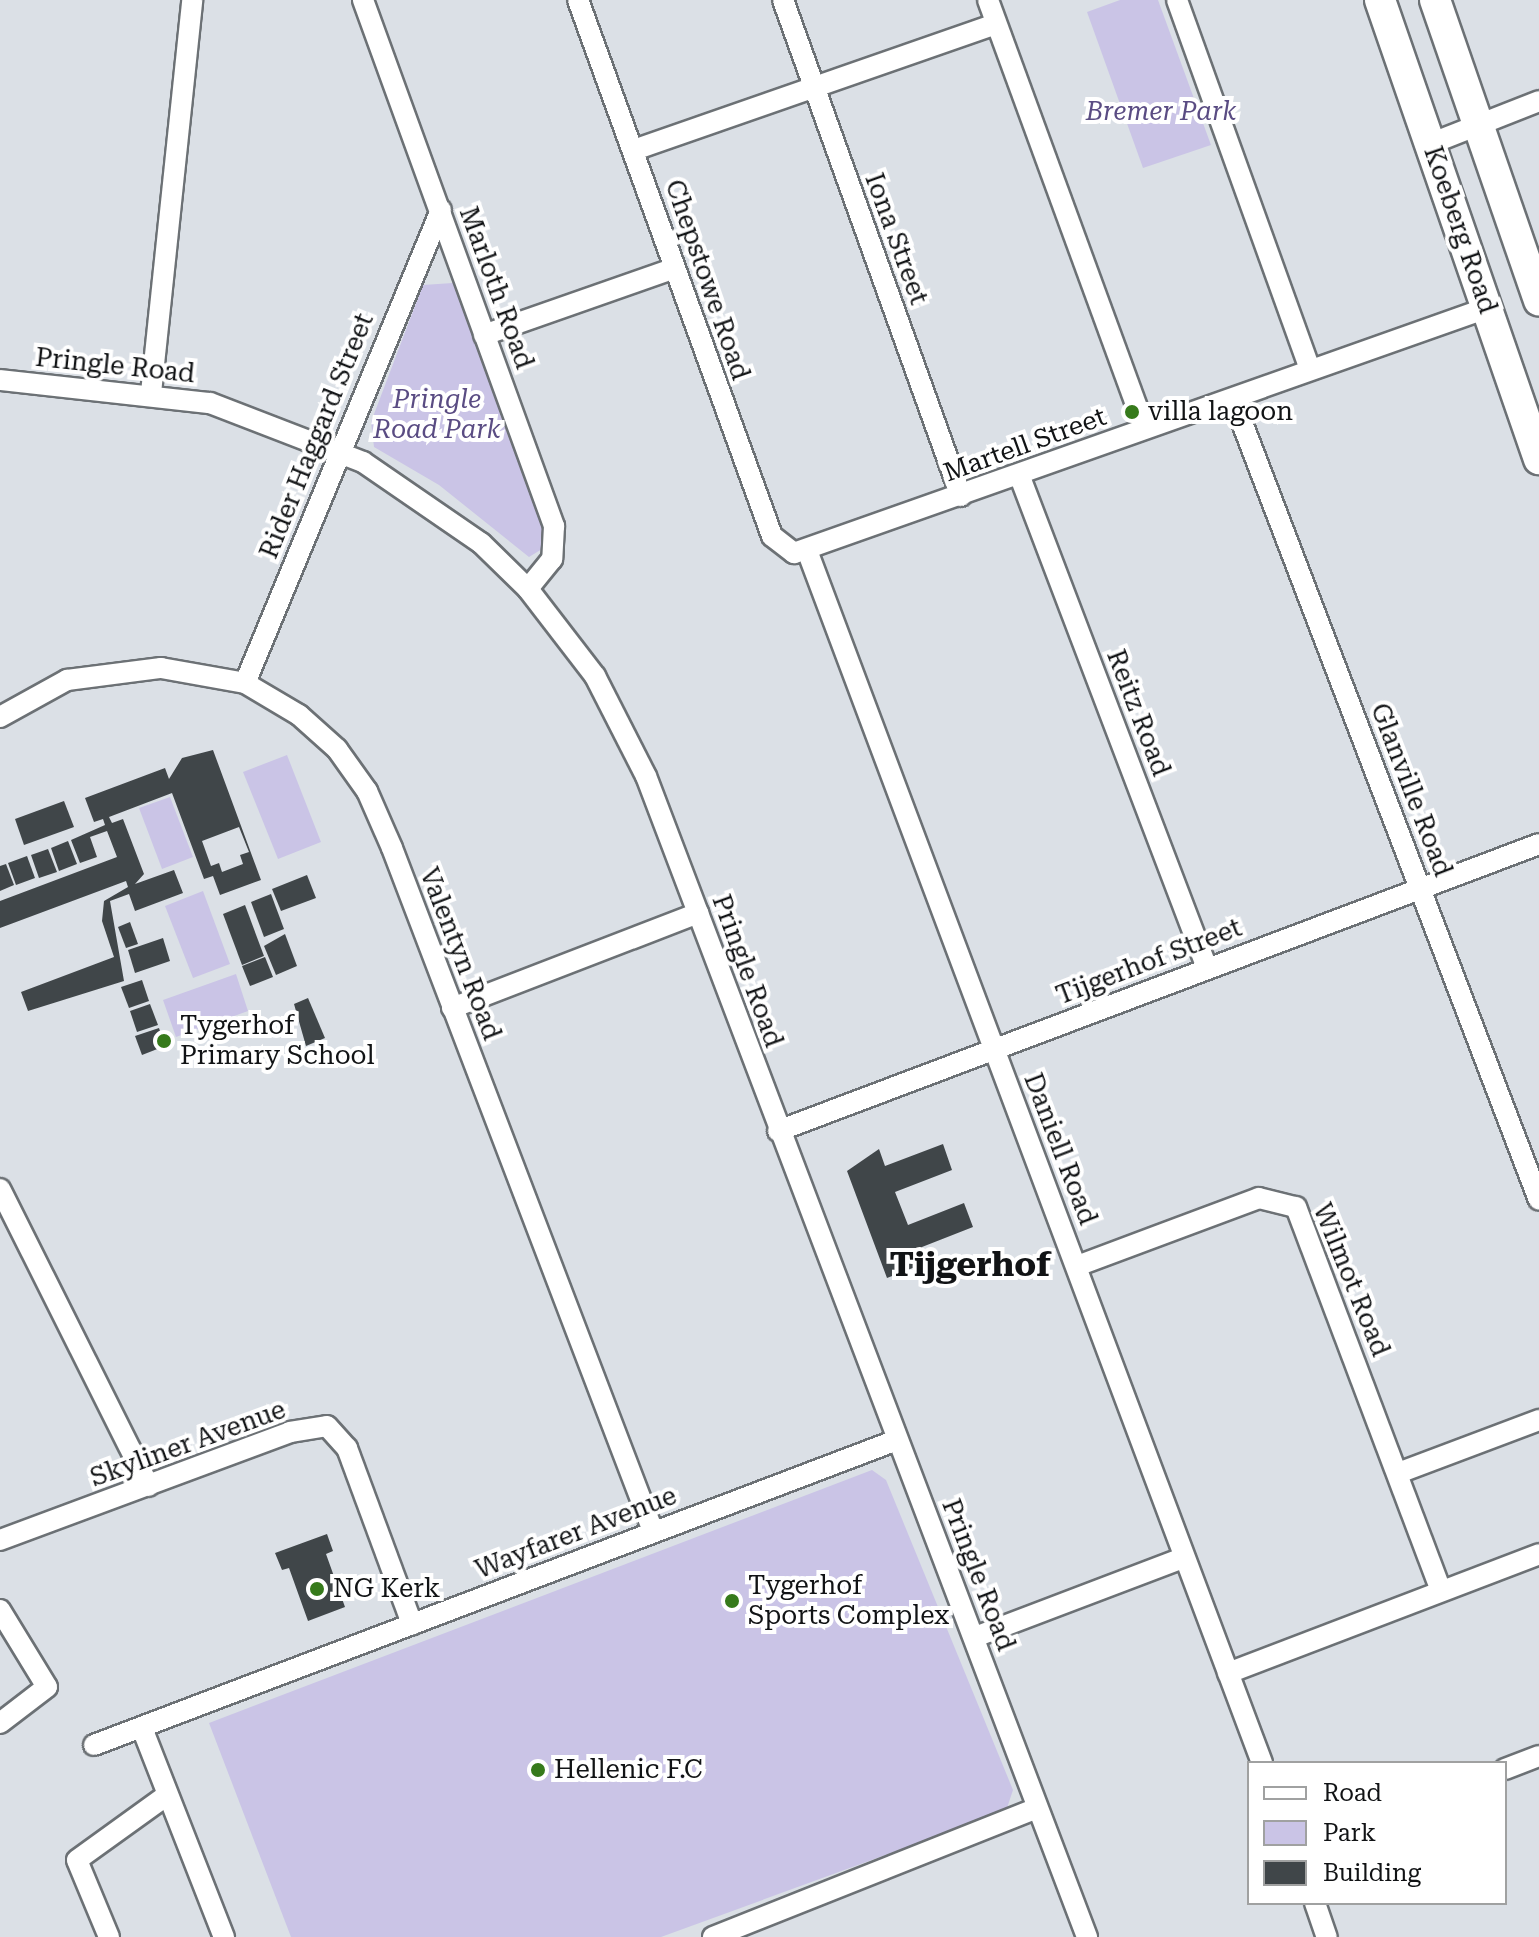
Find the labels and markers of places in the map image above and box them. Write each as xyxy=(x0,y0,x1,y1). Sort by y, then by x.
place label: villa lagoon xyxy=(1148,396,1293,428)
marker: villa lagoon xyxy=(1123,403,1141,421)
place label: Tygerhof Primary School xyxy=(180,1010,375,1072)
marker: Tygerhof Primary School xyxy=(155,1032,173,1050)
place label: Tygerhof Sports Complex xyxy=(748,1570,949,1632)
place label: NG Kerk xyxy=(333,1573,440,1605)
marker: NG Kerk xyxy=(308,1580,326,1598)
marker: Tygerhof Sports Complex xyxy=(723,1592,741,1610)
place label: Hellenic F.C xyxy=(554,1754,703,1786)
marker: Hellenic F.C xyxy=(529,1761,547,1779)

